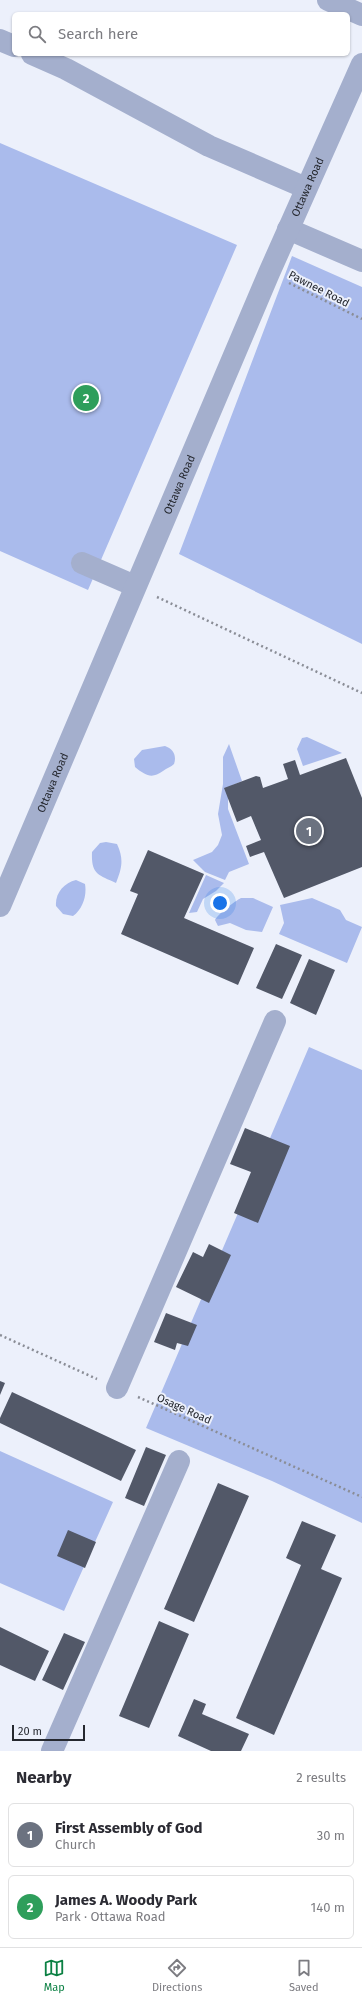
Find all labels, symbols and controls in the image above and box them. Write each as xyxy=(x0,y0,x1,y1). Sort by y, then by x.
search box xyxy=(12,12,350,56)
icon: search xyxy=(26,23,48,45)
text: Search here xyxy=(58,25,138,43)
street label: Ottawa Road xyxy=(288,155,326,219)
street label: Pawnee Road xyxy=(286,268,352,310)
pin: 2 xyxy=(73,383,99,413)
street label: Ottawa Road xyxy=(161,453,198,516)
street label: Ottawa Road xyxy=(34,751,71,814)
pin: 1 xyxy=(296,816,322,846)
your location xyxy=(210,893,230,913)
street label: Osage Road xyxy=(155,1391,213,1427)
scale bar xyxy=(12,1723,85,1742)
text: 20 m xyxy=(18,1725,42,1738)
text: Nearby xyxy=(16,1767,71,1788)
text: 2 results xyxy=(296,1770,346,1785)
text: First Assembly of God xyxy=(55,1819,202,1837)
text: 1 xyxy=(27,1828,33,1843)
text: 30 m xyxy=(317,1828,345,1843)
text: Church xyxy=(55,1837,96,1852)
text: James A. Woody Park xyxy=(55,1891,197,1909)
text: 2 xyxy=(27,1900,33,1915)
text: 140 m xyxy=(311,1900,345,1915)
text: Park · Ottawa Road xyxy=(55,1909,166,1924)
tab: Map xyxy=(43,1957,65,1994)
tab: Directions xyxy=(152,1957,202,1994)
tab: Saved xyxy=(289,1957,319,1994)

